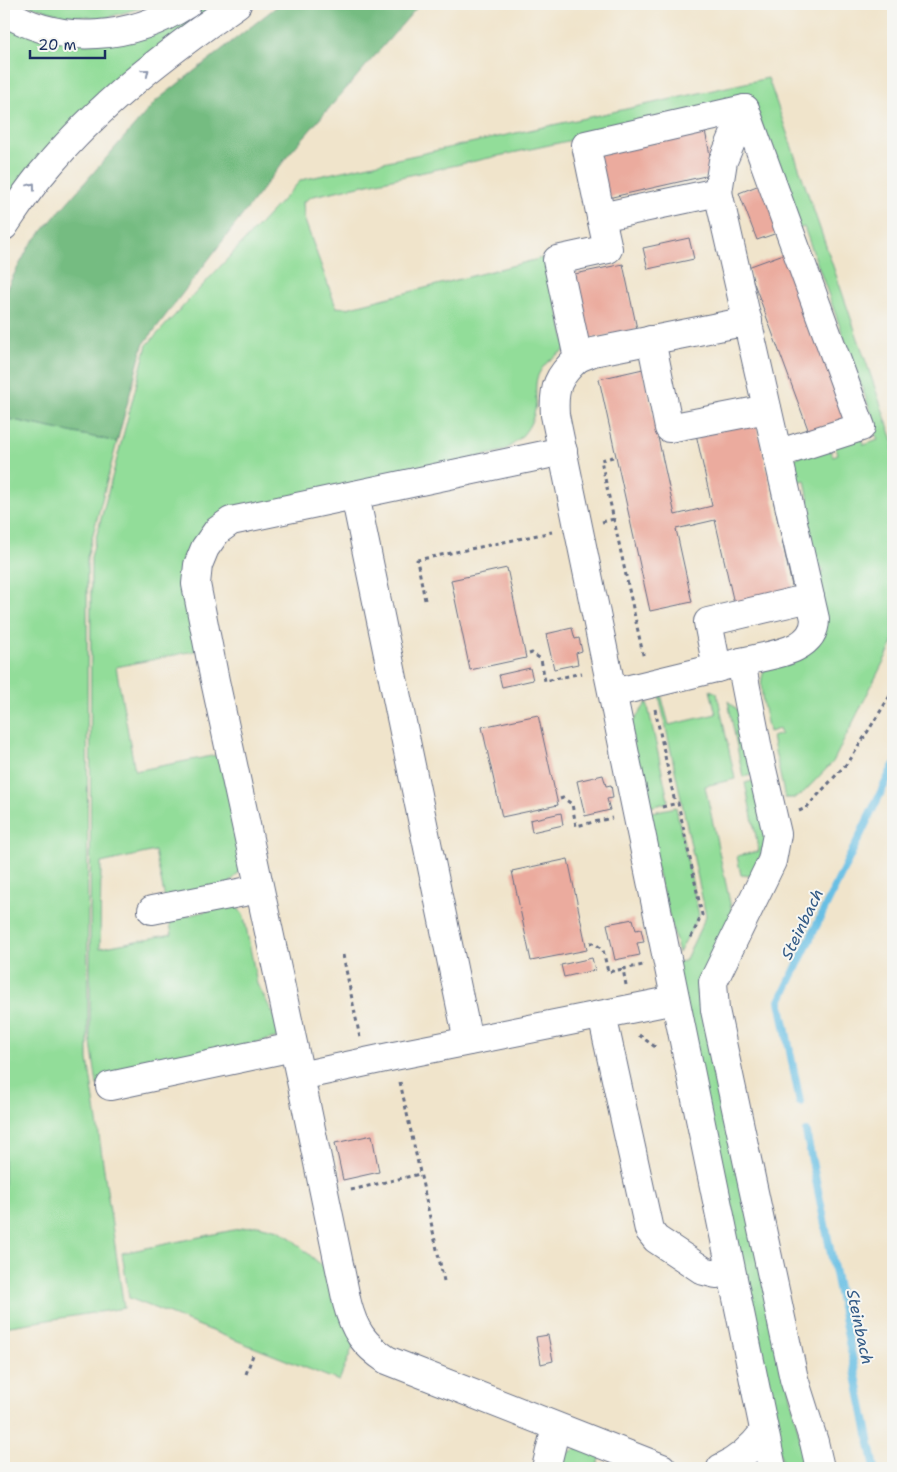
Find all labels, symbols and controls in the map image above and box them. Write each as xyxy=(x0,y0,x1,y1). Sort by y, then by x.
scale bar xyxy=(30,28,105,60)
text: 20 m xyxy=(38,35,77,55)
one-way arrow xyxy=(141,69,150,78)
one-way arrow xyxy=(26,183,34,192)
water label: Steinbach xyxy=(776,885,828,963)
water label: Steinbach xyxy=(842,1288,878,1366)

